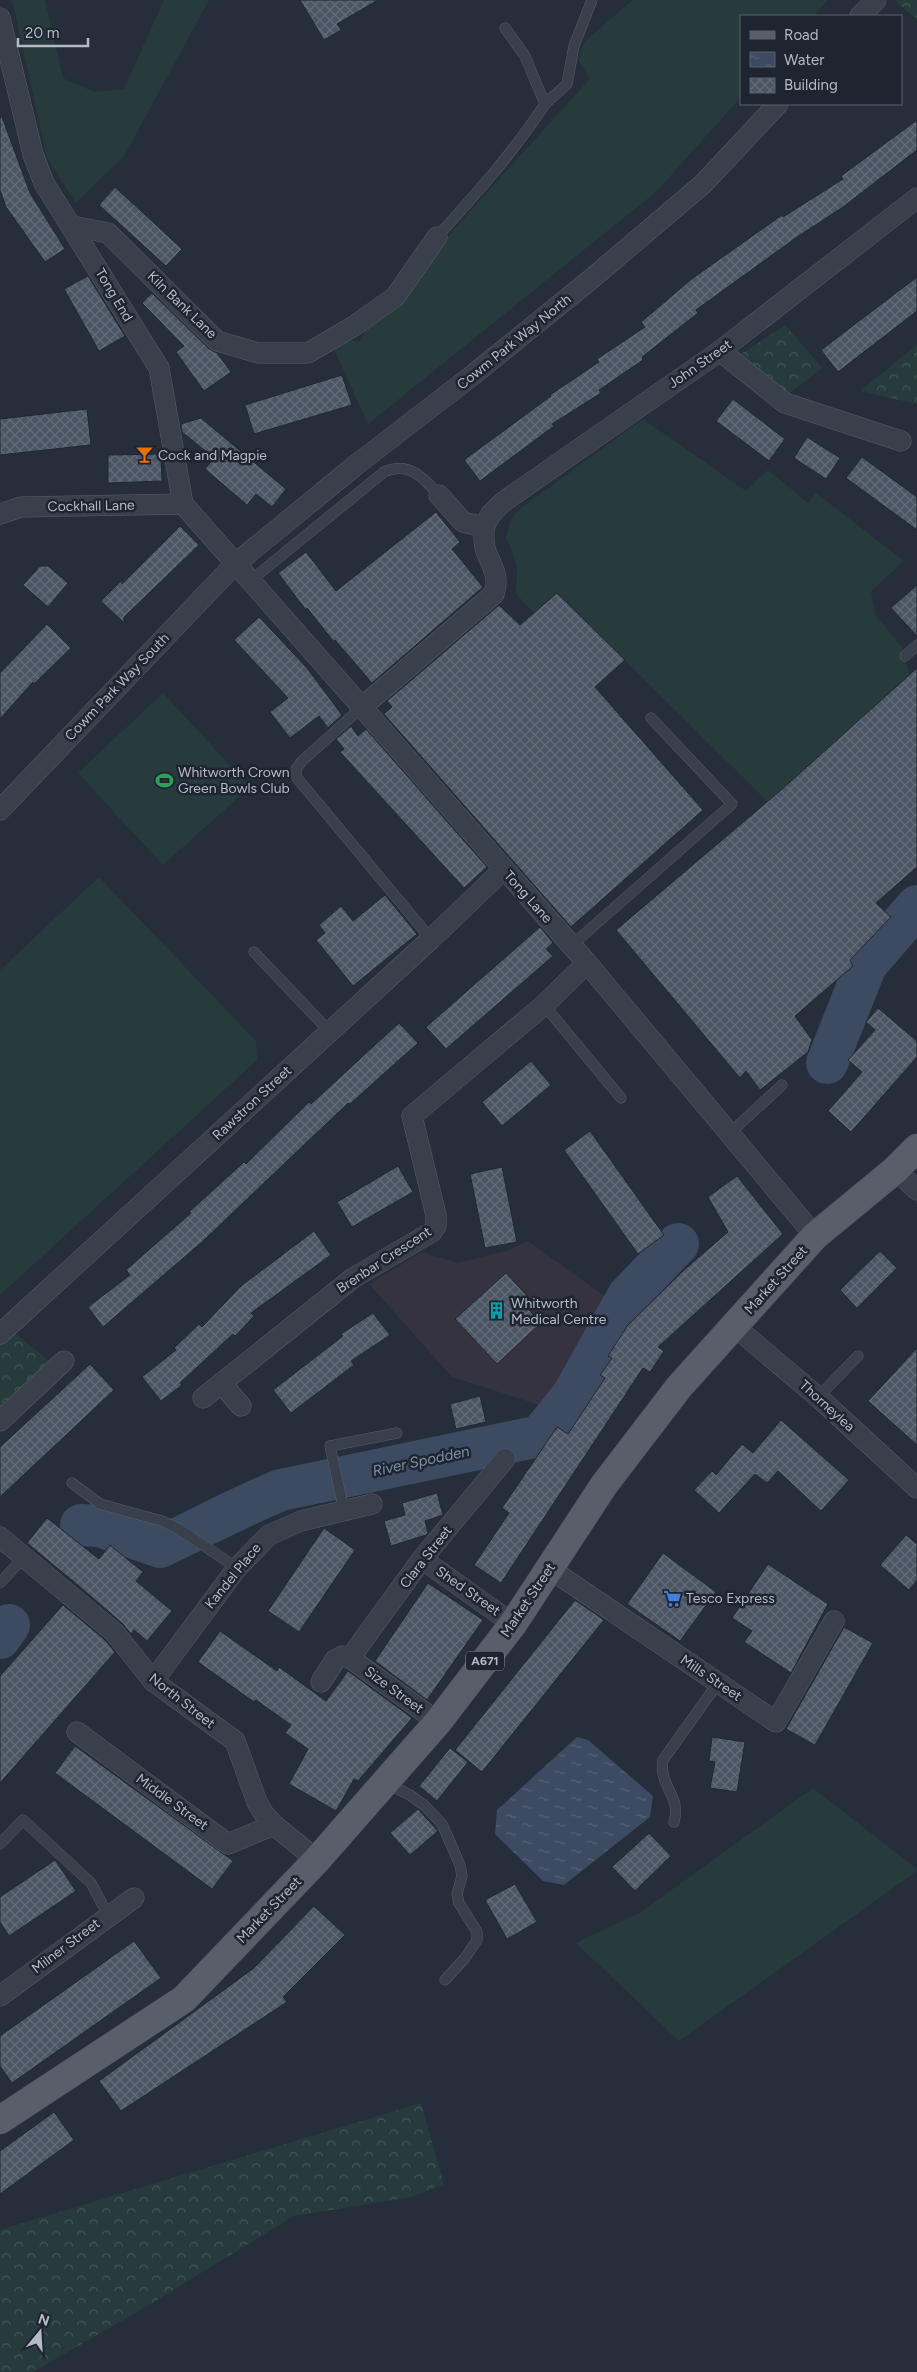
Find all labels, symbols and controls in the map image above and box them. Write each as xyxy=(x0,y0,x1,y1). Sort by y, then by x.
scale bar xyxy=(18,15,88,47)
legend xyxy=(740,15,902,105)
text: 20 m xyxy=(25,24,59,42)
text: Road xyxy=(784,26,819,44)
text: Water xyxy=(784,51,824,69)
text: Building xyxy=(784,76,838,94)
street label: Tong End xyxy=(92,265,136,325)
street label: Kiln Bank Lane xyxy=(144,268,220,343)
street label: Cowm Park Way North xyxy=(453,291,575,393)
street label: John Street xyxy=(665,336,735,392)
bar icon: Cock and Magpie xyxy=(134,445,154,465)
place label: Cock and Magpie xyxy=(158,447,267,464)
street label: Cockhall Lane xyxy=(47,497,135,515)
street label: Cowm Park Way South xyxy=(61,630,173,744)
place label: Whitworth Crown Green Bowls Club xyxy=(178,764,290,797)
sports icon: Whitworth Crown Green Bowls Club xyxy=(154,770,174,790)
street label: Tong Lane xyxy=(500,867,556,927)
street label: Rawstron Street xyxy=(209,1062,295,1144)
street label: Brenbar Crescent xyxy=(333,1223,435,1297)
street label: Market Street xyxy=(741,1242,811,1318)
place label: Whitworth Medical Centre xyxy=(511,1295,607,1328)
building icon: Whitworth Medical Centre xyxy=(487,1301,507,1321)
street label: Thorneylea xyxy=(796,1377,858,1435)
water label: River Spodden xyxy=(371,1442,471,1480)
street label: Clara Street xyxy=(396,1522,456,1592)
street label: Kandel Place xyxy=(201,1540,265,1612)
street label: Market Street xyxy=(497,1560,559,1640)
street label: Shed Street xyxy=(432,1563,504,1619)
supermarket icon: Tesco Express xyxy=(662,1588,682,1608)
place label: Tesco Express xyxy=(686,1590,775,1607)
street label: Mills Street xyxy=(677,1651,745,1705)
road number: A671 xyxy=(466,1652,504,1670)
street label: Size Street xyxy=(361,1663,427,1717)
street label: North Street xyxy=(145,1670,219,1732)
street label: Middle Street xyxy=(133,1770,211,1834)
street label: Market Street xyxy=(233,1873,305,1947)
street label: Milner Street xyxy=(29,1915,103,1977)
north arrow xyxy=(15,2307,65,2357)
text: N xyxy=(36,2310,52,2330)

